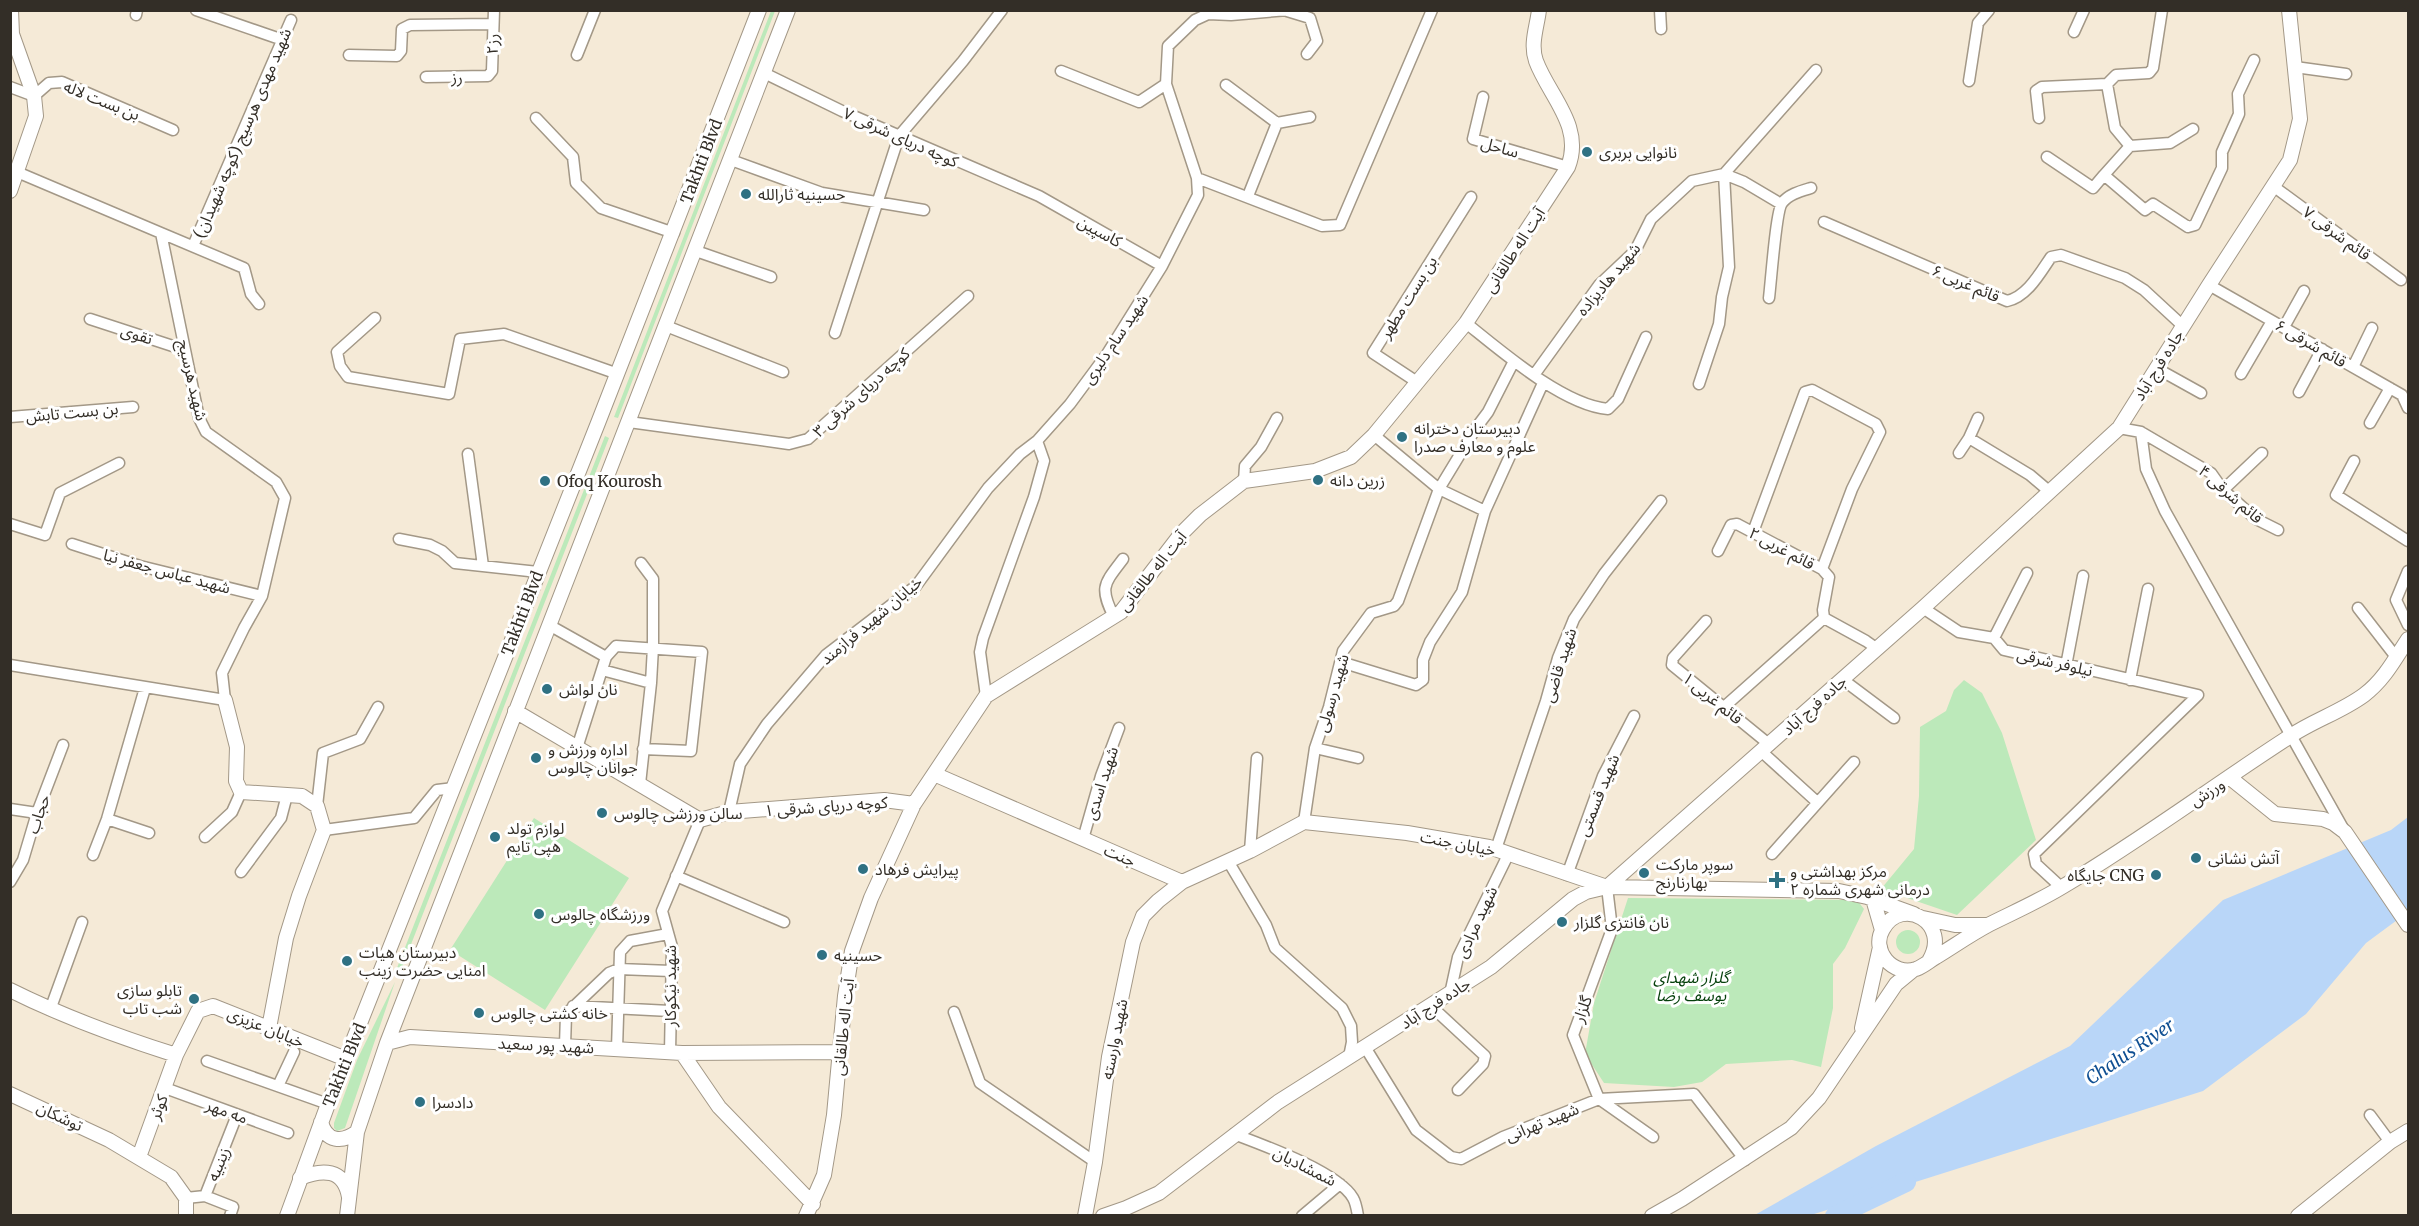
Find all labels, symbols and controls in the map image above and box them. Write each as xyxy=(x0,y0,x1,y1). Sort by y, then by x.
street label: شهید مهدی هرسیج (کوچه شهیدان) xyxy=(189,25,298,242)
street label: رز۲ xyxy=(482,33,502,55)
street label: رز xyxy=(450,67,463,87)
street label: بن بست لاله xyxy=(61,76,143,124)
street label: کوچه دریای شرقی ۷ xyxy=(840,103,962,172)
street label: Takhti Blvd xyxy=(676,116,726,206)
street label: ساحل xyxy=(1479,132,1521,162)
place label: نانوایی بربری xyxy=(1599,142,1677,162)
marker: نانوایی بربری xyxy=(1580,145,1594,159)
place label: حسینیه ثارالله xyxy=(758,184,845,204)
marker: حسینیه ثارالله xyxy=(739,187,753,201)
street label: آیت اله طالقانی xyxy=(1479,202,1550,296)
street label: قائم شرقی ۷ xyxy=(2297,202,2375,267)
street label: کاسپين xyxy=(1074,211,1126,252)
street label: شهید هادیزاده xyxy=(1572,238,1644,320)
street label: بن بست مطهر xyxy=(1374,252,1441,343)
street label: قائم غربی ۶ xyxy=(1928,260,2003,309)
street label: شهید سام دلیری xyxy=(1078,290,1155,389)
street label: قائم شرقی ۶ xyxy=(2270,315,2350,374)
street label: تقوی xyxy=(118,319,156,349)
street label: جاده فرج آباد xyxy=(2128,326,2190,406)
street label: شهید هرسیج xyxy=(171,337,212,423)
street label: کوچه دریای شرقی ۳ xyxy=(808,343,915,442)
street label: بن بست تابش xyxy=(25,398,119,426)
place label: دبیرستان دخترانه علوم و معارف صدرا xyxy=(1414,418,1535,459)
marker: دبیرستان دخترانه علوم و معارف صدرا xyxy=(1395,430,1409,444)
street label: قائم شرقی ۴ xyxy=(2193,460,2267,530)
place label: زرین دانه xyxy=(1330,470,1385,490)
place label: Ofoq Kourosh xyxy=(557,471,662,491)
marker: زرین دانه xyxy=(1311,473,1325,487)
marker: Ofoq Kourosh xyxy=(538,474,552,488)
street label: قائم غربی ۲ xyxy=(1744,522,1818,576)
street label: آیت اله طالقانی xyxy=(1113,526,1191,615)
street label: شهید عباس جعفر نیا xyxy=(101,544,233,598)
street label: Takhti Blvd xyxy=(497,568,547,658)
street label: خیابان شهید فرازمند xyxy=(816,571,926,669)
street label: شهید قاضی xyxy=(1538,625,1580,705)
street label: نیلوفر شرقی xyxy=(2015,644,2095,680)
street label: شهید رسولی xyxy=(1311,652,1353,734)
street label: قائم غربی ۱ xyxy=(1677,668,1747,731)
street label: جاده فرج آباد xyxy=(1778,671,1852,741)
place label: نان لواش xyxy=(559,679,618,699)
marker: نان لواش xyxy=(540,682,554,696)
place label: اداره ورزش و جوانان چالوس xyxy=(548,739,638,778)
street label: شهید اسدی xyxy=(1080,744,1122,822)
marker: اداره ورزش و جوانان چالوس xyxy=(529,751,543,765)
street label: شهید قسمتی xyxy=(1572,751,1624,839)
street label: ورزش xyxy=(2186,773,2228,811)
street label: حجاب xyxy=(22,792,54,836)
street label: کوچه دریای شرقی ۱ xyxy=(764,792,889,821)
place label: سالن ورزشی چالوس xyxy=(614,803,743,824)
marker: سالن ورزشی چالوس xyxy=(595,806,609,820)
place label: لوازم تولد هپی تایم xyxy=(507,818,564,859)
street label: خیابان جنت xyxy=(1419,826,1497,860)
marker: لوازم تولد هپی تایم xyxy=(488,830,502,844)
street label: جنت xyxy=(1101,839,1139,871)
place label: آتش نشانی xyxy=(2208,848,2281,868)
marker: آتش نشانی xyxy=(2189,851,2203,865)
place label: سوپر مارکت بهارنارنج xyxy=(1656,854,1733,895)
place label: پیرایش فرهاد xyxy=(875,859,959,880)
place label: مرکز بهداشتی و درمانی شهری شماره ۲ xyxy=(1790,861,1930,899)
marker: پیرایش فرهاد xyxy=(856,862,870,876)
place label: جایگاه CNG xyxy=(2068,865,2144,885)
marker: سوپر مارکت بهارنارنج xyxy=(1637,866,1651,880)
marker: جایگاه CNG xyxy=(2149,868,2163,882)
marker: مرکز بهداشتی و درمانی شهری شماره ۲ xyxy=(1768,871,1786,889)
street label: شهید مرادی xyxy=(1451,883,1501,961)
place label: ورزشگاه چالوس xyxy=(551,904,650,925)
marker: ورزشگاه چالوس xyxy=(532,907,546,921)
place label: نان فانتزی گلزار xyxy=(1573,912,1669,932)
marker: نان فانتزی گلزار xyxy=(1555,915,1569,929)
place label: دبیرستان هیات امنایی حضرت زینب xyxy=(359,942,485,980)
street label: شهید نیکوکار xyxy=(660,945,680,1028)
place label: حسینیه xyxy=(834,945,882,965)
marker: حسینیه xyxy=(815,948,829,962)
marker: دبیرستان هیات امنایی حضرت زینب xyxy=(340,954,354,968)
park label: گلزار شهدای یوسف رضا xyxy=(1653,967,1732,1005)
street label: جاده فرج آباد xyxy=(1396,973,1476,1036)
street label: آیت اله طالقانی xyxy=(828,976,858,1077)
place label: تابلو سازی شب تاب xyxy=(117,980,182,1018)
marker: تابلو سازی شب تاب xyxy=(187,992,201,1006)
street label: گلزار xyxy=(1568,993,1596,1026)
street label: شهید وارسته xyxy=(1096,997,1132,1081)
street label: خیابان عزیزی xyxy=(225,1003,307,1051)
place label: خانه کشتی چالوس xyxy=(491,1003,608,1024)
marker: خانه کشتی چالوس xyxy=(472,1006,486,1020)
water label: Chalus River xyxy=(2081,1013,2179,1090)
street label: Takhti Blvd xyxy=(318,1020,370,1110)
street label: شهید پور سعید xyxy=(497,1032,595,1059)
street label: کوثر xyxy=(144,1091,172,1123)
place label: دادسرا xyxy=(432,1092,473,1112)
street label: مه مهر xyxy=(203,1094,251,1128)
marker: دادسرا xyxy=(413,1095,427,1109)
street label: توشکان xyxy=(34,1097,87,1135)
street label: شهید تهرانی xyxy=(1502,1098,1582,1146)
street label: شمشادیان xyxy=(1270,1142,1340,1190)
street label: زینبیه xyxy=(202,1144,234,1184)

